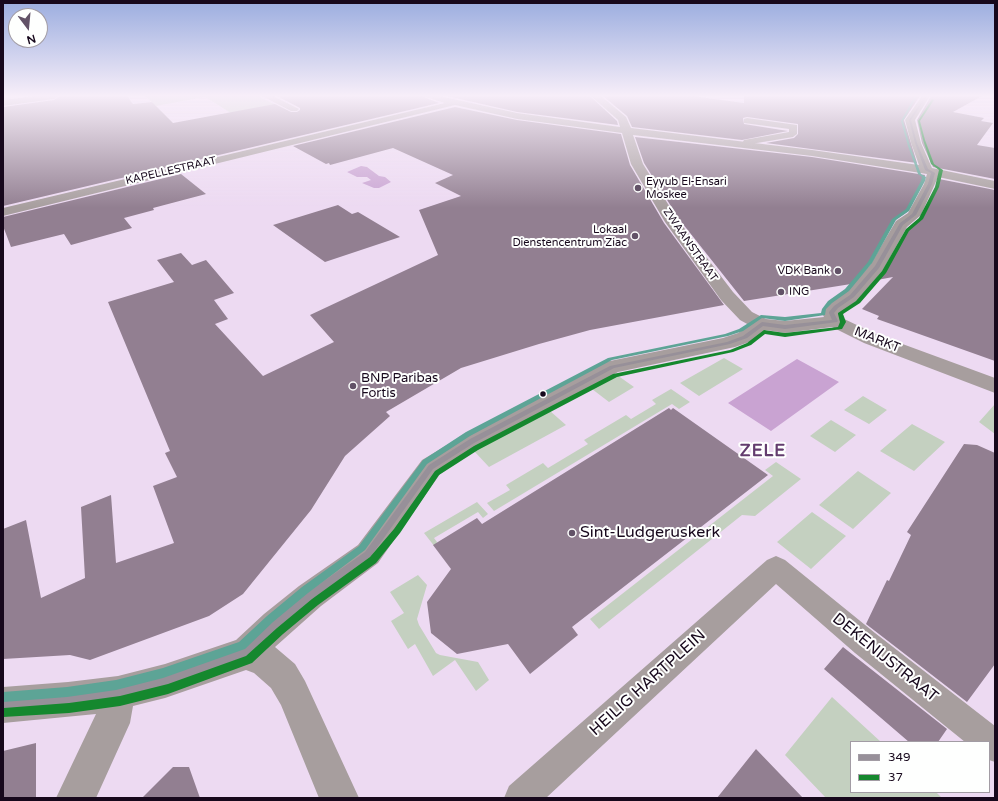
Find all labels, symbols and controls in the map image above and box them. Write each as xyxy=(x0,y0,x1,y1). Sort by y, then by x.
north arrow xyxy=(8,8,48,48)
text: N xyxy=(25,32,37,47)
street label: KAPELLESTRAAT xyxy=(124,154,218,188)
place label: Eyyub El-Ensari Moskee xyxy=(646,175,727,201)
marker: Eyyub El-Ensari Moskee xyxy=(633,183,643,193)
street label: ZWAANSTRAAT xyxy=(660,206,720,284)
place label: Lokaal Dienstencentrum Ziac xyxy=(512,223,627,249)
marker: Lokaal Dienstencentrum Ziac xyxy=(630,231,640,241)
place label: VDK Bank xyxy=(777,264,830,278)
marker: VDK Bank xyxy=(833,266,843,276)
place label: ING xyxy=(789,285,809,299)
marker: ING xyxy=(776,287,786,297)
street label: MARKT xyxy=(852,324,902,356)
place label: BNP Paribas Fortis xyxy=(361,371,438,402)
marker: BNP Paribas Fortis xyxy=(348,381,358,391)
unlabelled marker xyxy=(538,389,548,399)
district label: ZELE xyxy=(740,442,786,462)
place label: Sint-Ludgeruskerk xyxy=(580,523,720,543)
marker: Sint-Ludgeruskerk xyxy=(567,528,577,538)
street label: DEKENIJSTRAAT xyxy=(828,609,942,707)
street label: HEILIG HARTPLEIN xyxy=(586,626,710,740)
legend xyxy=(850,741,990,793)
text: 349 xyxy=(888,750,911,764)
text: 37 xyxy=(888,770,903,784)

